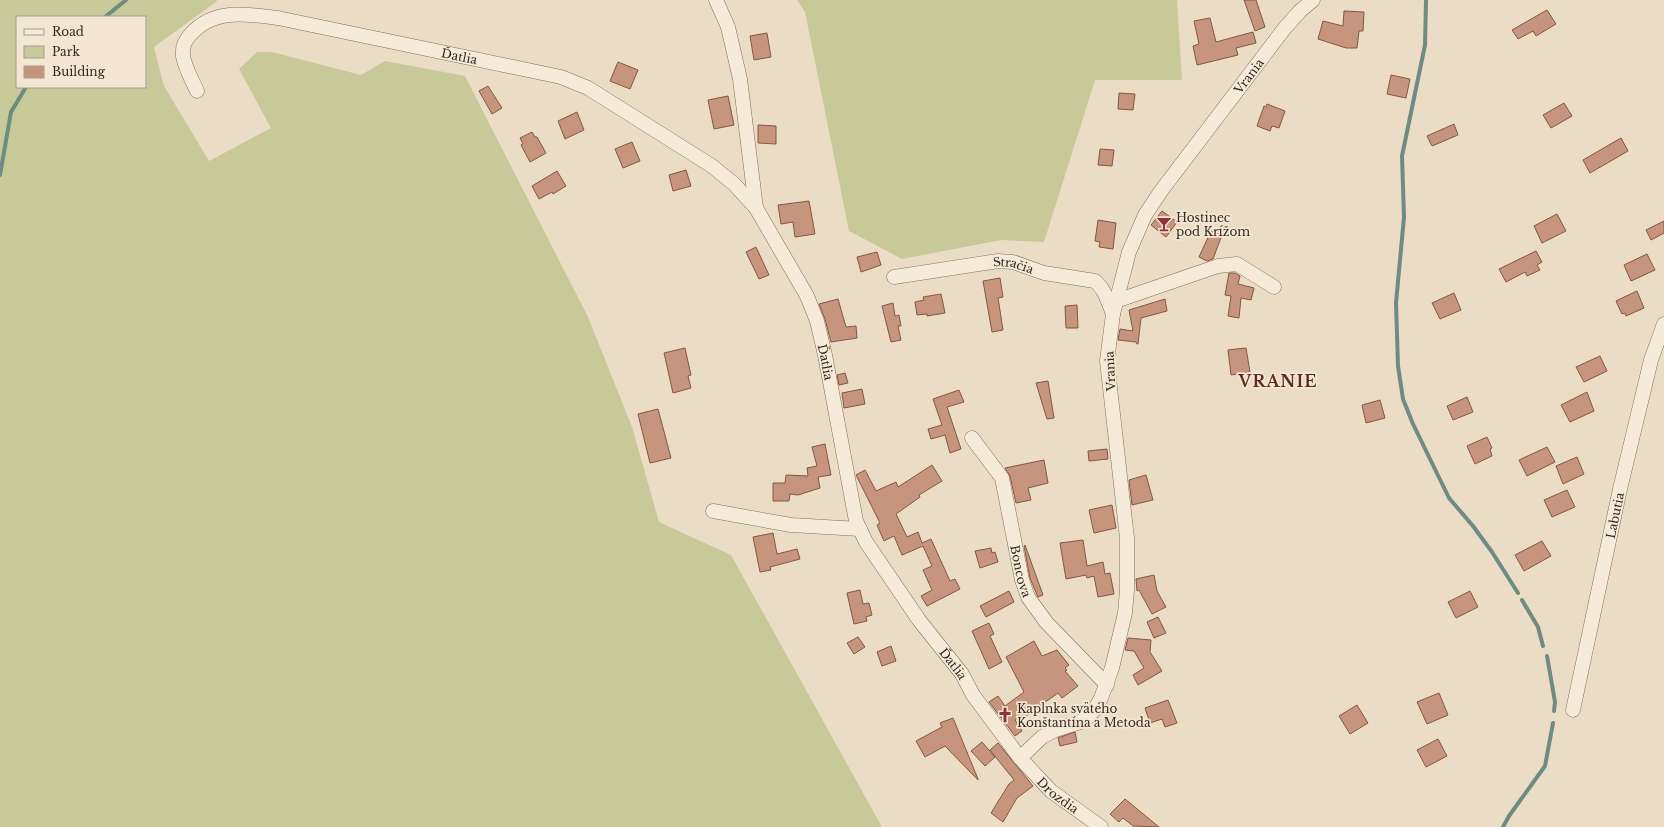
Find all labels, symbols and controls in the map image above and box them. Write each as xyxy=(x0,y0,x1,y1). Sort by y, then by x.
legend xyxy=(16,16,146,88)
text: Road xyxy=(52,24,84,39)
text: Park xyxy=(52,44,80,59)
street label: Ďatlia xyxy=(440,44,479,67)
street label: Vrania xyxy=(1230,55,1267,97)
text: Building xyxy=(52,64,106,79)
place label: Hostinec pod Krížom xyxy=(1176,210,1250,239)
bar icon: Hostinec pod Krížom xyxy=(1155,215,1173,233)
street label: Stračia xyxy=(992,253,1036,276)
street label: Ďatlia xyxy=(815,342,837,382)
street label: Vrania xyxy=(1101,350,1119,392)
district label: VRANIE xyxy=(1238,371,1318,391)
street label: Labutia xyxy=(1602,491,1627,540)
street label: Boncova xyxy=(1008,544,1035,600)
street label: Ďatlia xyxy=(936,644,971,682)
place label: Kaplnka svätého Konštantína a Metoda xyxy=(1017,701,1151,730)
church icon: Kaplnka svätého Konštantína a Metoda xyxy=(996,706,1014,724)
street label: Drozdia xyxy=(1034,774,1082,816)

